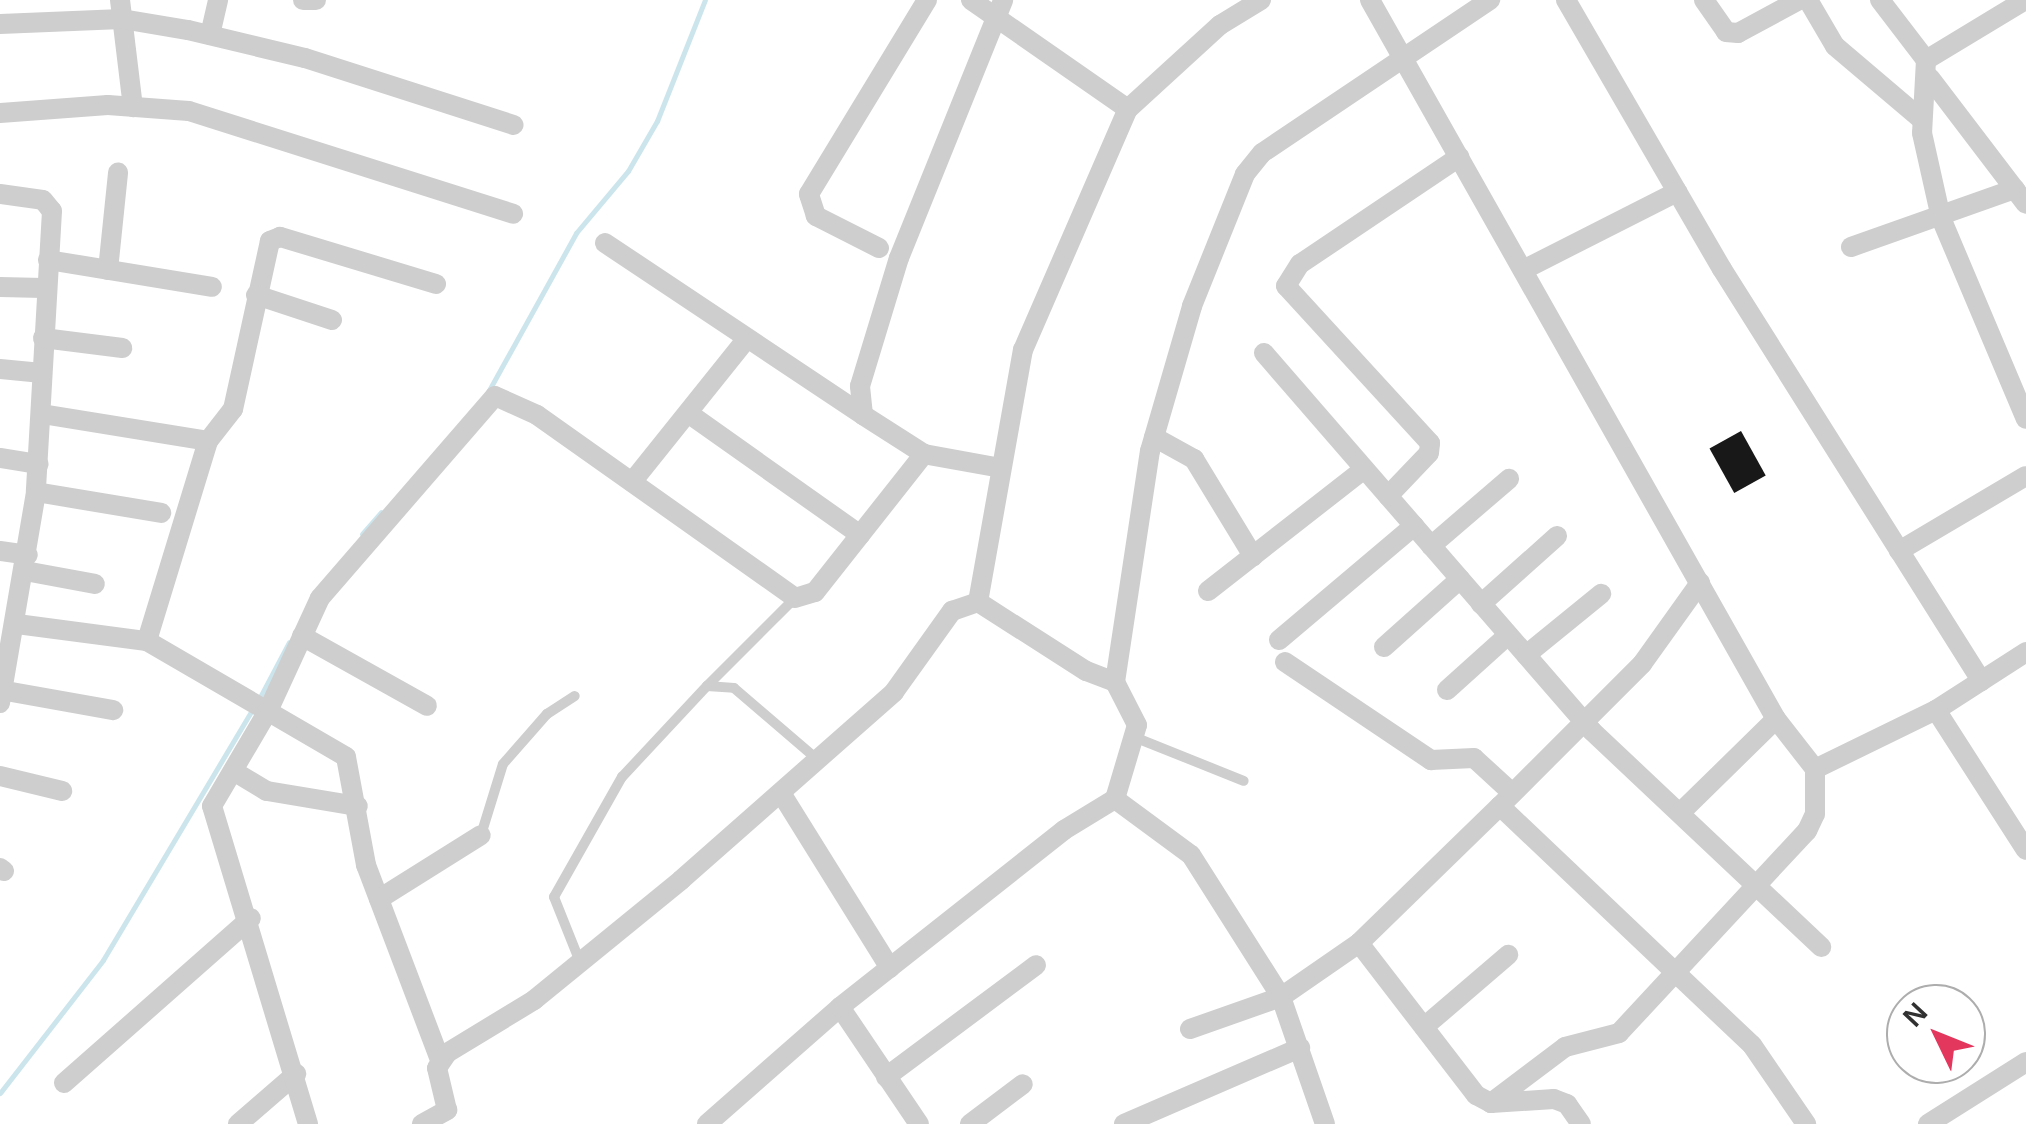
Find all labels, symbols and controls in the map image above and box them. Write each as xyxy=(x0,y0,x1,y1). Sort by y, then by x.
north arrow xyxy=(1886,984,1986,1084)
text: N xyxy=(1897,997,1933,1033)

